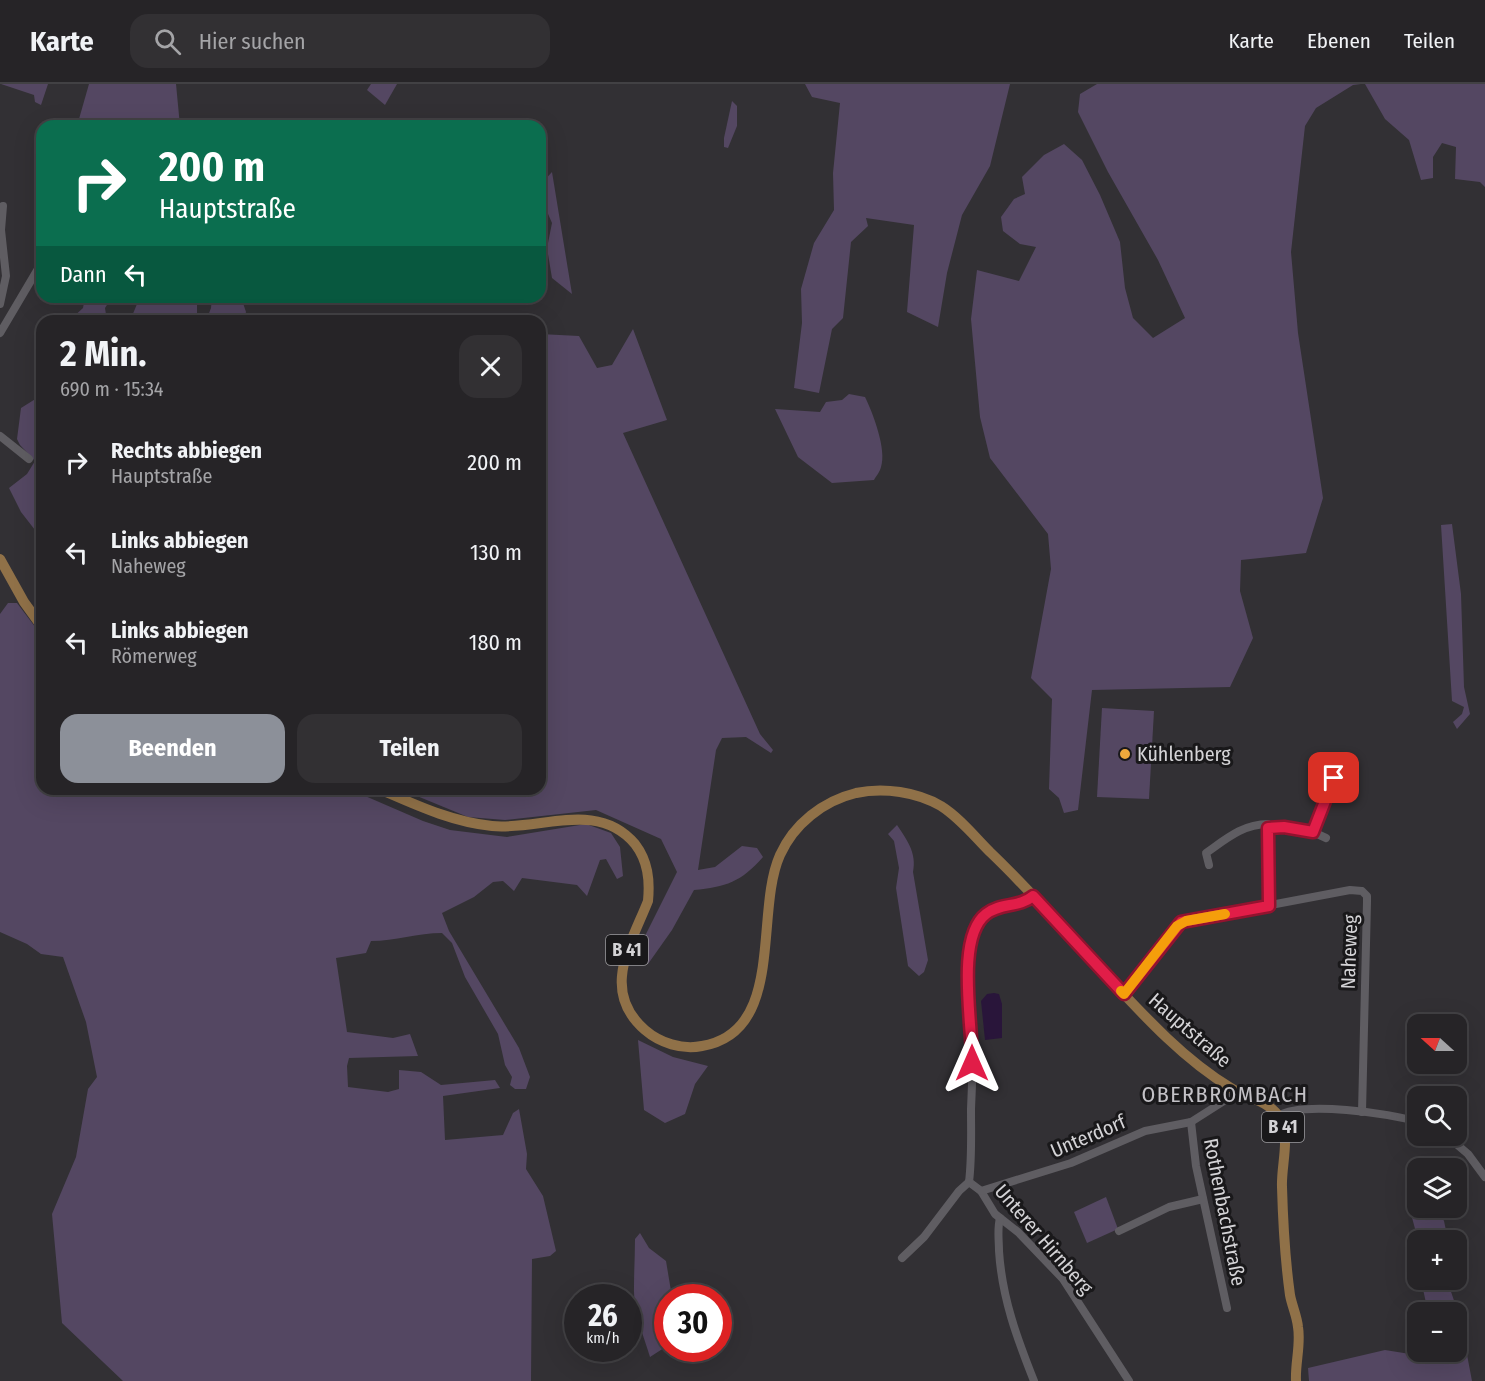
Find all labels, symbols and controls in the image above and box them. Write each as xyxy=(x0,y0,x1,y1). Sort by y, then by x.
search box xyxy=(130,14,550,68)
text: Karte xyxy=(30,25,94,58)
icon: search xyxy=(151,25,184,58)
text: Hier suchen xyxy=(199,28,306,55)
text: Karte xyxy=(1228,28,1274,54)
text: Ebenen xyxy=(1307,28,1371,54)
text: Teilen xyxy=(1404,28,1455,54)
text: 200 m xyxy=(159,142,265,192)
icon: right xyxy=(60,144,138,222)
text: Hauptstraße xyxy=(159,193,296,225)
icon: left xyxy=(119,258,152,291)
text: Dann xyxy=(60,261,107,288)
text: 2 Min. xyxy=(60,332,147,376)
button: close xyxy=(459,335,522,398)
text: 690 m · 15:34 xyxy=(60,377,164,401)
text: Rechts abbiegen xyxy=(111,437,262,464)
icon: right xyxy=(60,446,93,479)
text: 200 m xyxy=(467,449,522,476)
text: Hauptstraße xyxy=(111,464,212,488)
text: Links abbiegen xyxy=(111,527,249,554)
icon: left xyxy=(60,536,93,569)
text: 130 m xyxy=(470,539,522,566)
text: Naheweg xyxy=(111,554,186,578)
text: Links abbiegen xyxy=(111,617,249,644)
icon: left xyxy=(60,626,93,659)
text: 180 m xyxy=(469,629,522,656)
text: Römerweg xyxy=(111,644,197,668)
button: Beenden xyxy=(60,714,285,783)
button: Teilen xyxy=(297,714,522,783)
place label: Kühlenberg xyxy=(1137,742,1231,766)
marker: Kühlenberg xyxy=(1118,747,1132,761)
pin xyxy=(1308,752,1359,803)
icon: arrive xyxy=(1317,761,1350,794)
street label: Naheweg xyxy=(1336,914,1362,990)
road number: B 41 xyxy=(606,935,648,965)
street label: Hauptstraße xyxy=(1144,988,1236,1072)
north arrow xyxy=(1407,1014,1467,1074)
map controls xyxy=(1407,1014,1467,1362)
position arrow xyxy=(940,1031,1004,1095)
district label: OBERBROMBACH xyxy=(1141,1081,1309,1108)
button: search xyxy=(1407,1086,1467,1146)
street label: Unterdorf xyxy=(1047,1109,1131,1163)
road number: B 41 xyxy=(1262,1112,1304,1142)
street label: Rothenbachstraße xyxy=(1199,1136,1251,1288)
button: layers xyxy=(1407,1158,1467,1218)
street label: Unterer Hirnberg xyxy=(990,1179,1099,1299)
button: + xyxy=(1407,1230,1467,1290)
speed limit sign: 30 xyxy=(654,1284,732,1362)
text: 26 xyxy=(588,1298,618,1334)
button: − xyxy=(1407,1302,1467,1362)
text: km/h xyxy=(586,1329,620,1347)

